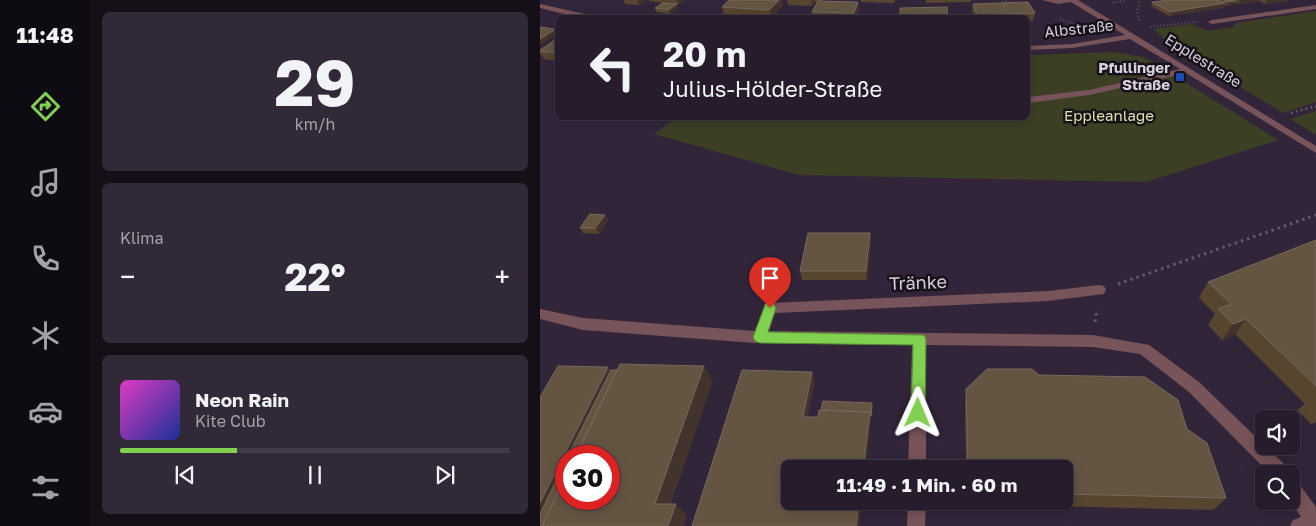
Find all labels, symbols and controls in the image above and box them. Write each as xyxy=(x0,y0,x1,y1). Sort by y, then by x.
street label: Albstraße xyxy=(1043,15,1115,41)
text: 11:48 xyxy=(16,21,74,48)
street label: Epplestraße xyxy=(1162,30,1245,91)
text: 20 m xyxy=(663,33,746,75)
icon: left xyxy=(580,35,645,100)
text: 29 xyxy=(275,42,355,120)
place label: Pfullinger Straße xyxy=(1098,58,1170,93)
marker: Pfullinger Straße xyxy=(1174,71,1186,83)
text: Julius-Hölder-Straße xyxy=(663,75,882,102)
icon: directions xyxy=(28,89,63,124)
park label: Eppleanlage xyxy=(1064,106,1154,124)
text: km/h xyxy=(295,114,335,134)
icon: music xyxy=(28,165,63,200)
text: Klima xyxy=(120,228,164,248)
icon: phone xyxy=(28,241,63,276)
text: 22° xyxy=(284,254,346,299)
pin xyxy=(749,257,791,308)
text: − xyxy=(120,260,135,293)
text: + xyxy=(495,260,510,293)
icon: arrive xyxy=(756,264,784,292)
street label: Tränke xyxy=(889,270,947,294)
icon: climate xyxy=(28,318,63,353)
position arrow xyxy=(891,386,943,438)
text: Neon Rain xyxy=(195,388,289,411)
icon: car xyxy=(28,394,63,429)
map controls xyxy=(1255,410,1300,510)
button: sound xyxy=(1255,410,1300,455)
text: Kite Club xyxy=(195,411,266,431)
speed limit sign: 30 xyxy=(555,445,620,510)
icon: previous xyxy=(171,461,199,489)
icon: pause xyxy=(301,461,329,489)
icon: next xyxy=(431,461,459,489)
button: search xyxy=(1255,465,1300,510)
icon: filters xyxy=(28,470,63,505)
text: 11:49 · 1 Min. · 60 m xyxy=(837,473,1017,496)

